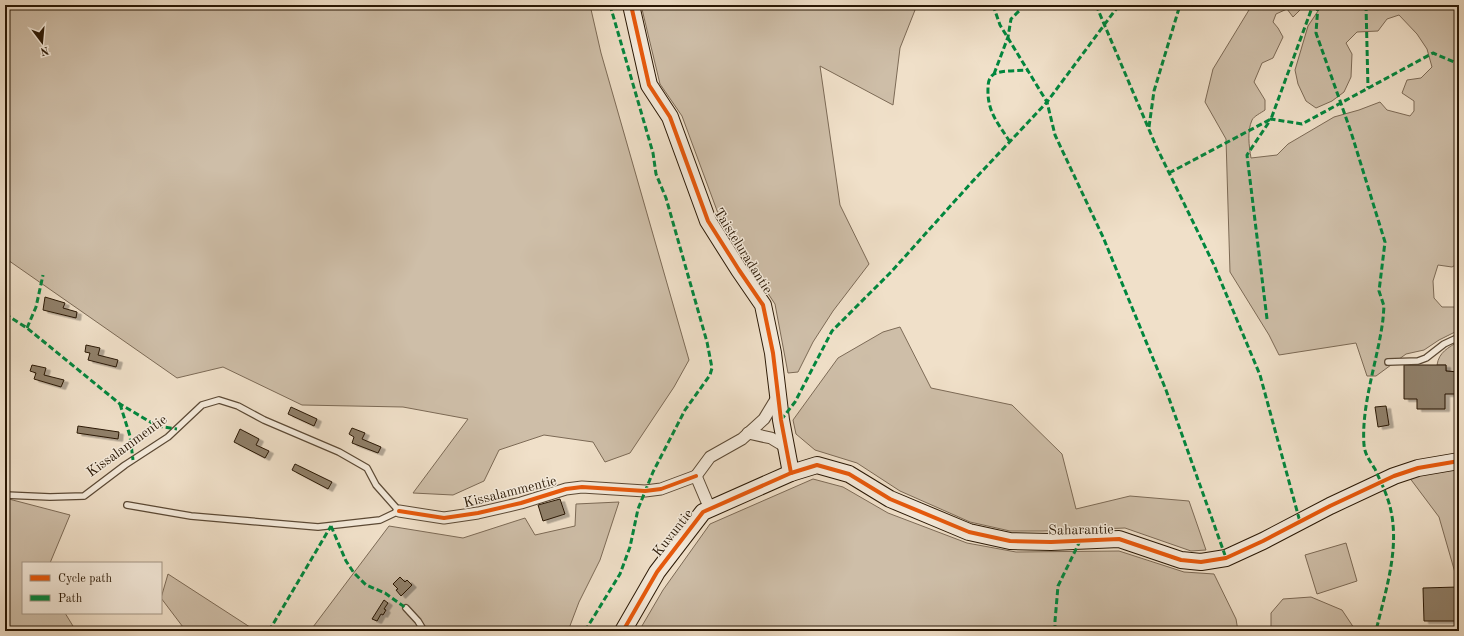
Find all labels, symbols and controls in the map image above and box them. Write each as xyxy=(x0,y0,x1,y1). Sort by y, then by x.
north arrow xyxy=(22,22,62,62)
text: N xyxy=(38,44,50,57)
street label: Taisteluradantie xyxy=(711,206,775,296)
street label: Kissalammentie xyxy=(84,412,170,480)
street label: Kissalammentie xyxy=(462,474,558,510)
street label: Kuvuntie xyxy=(650,507,696,559)
street label: Saharantie xyxy=(1048,522,1114,538)
legend xyxy=(22,562,162,614)
text: Cycle path xyxy=(58,573,113,585)
text: Path xyxy=(58,593,83,605)

